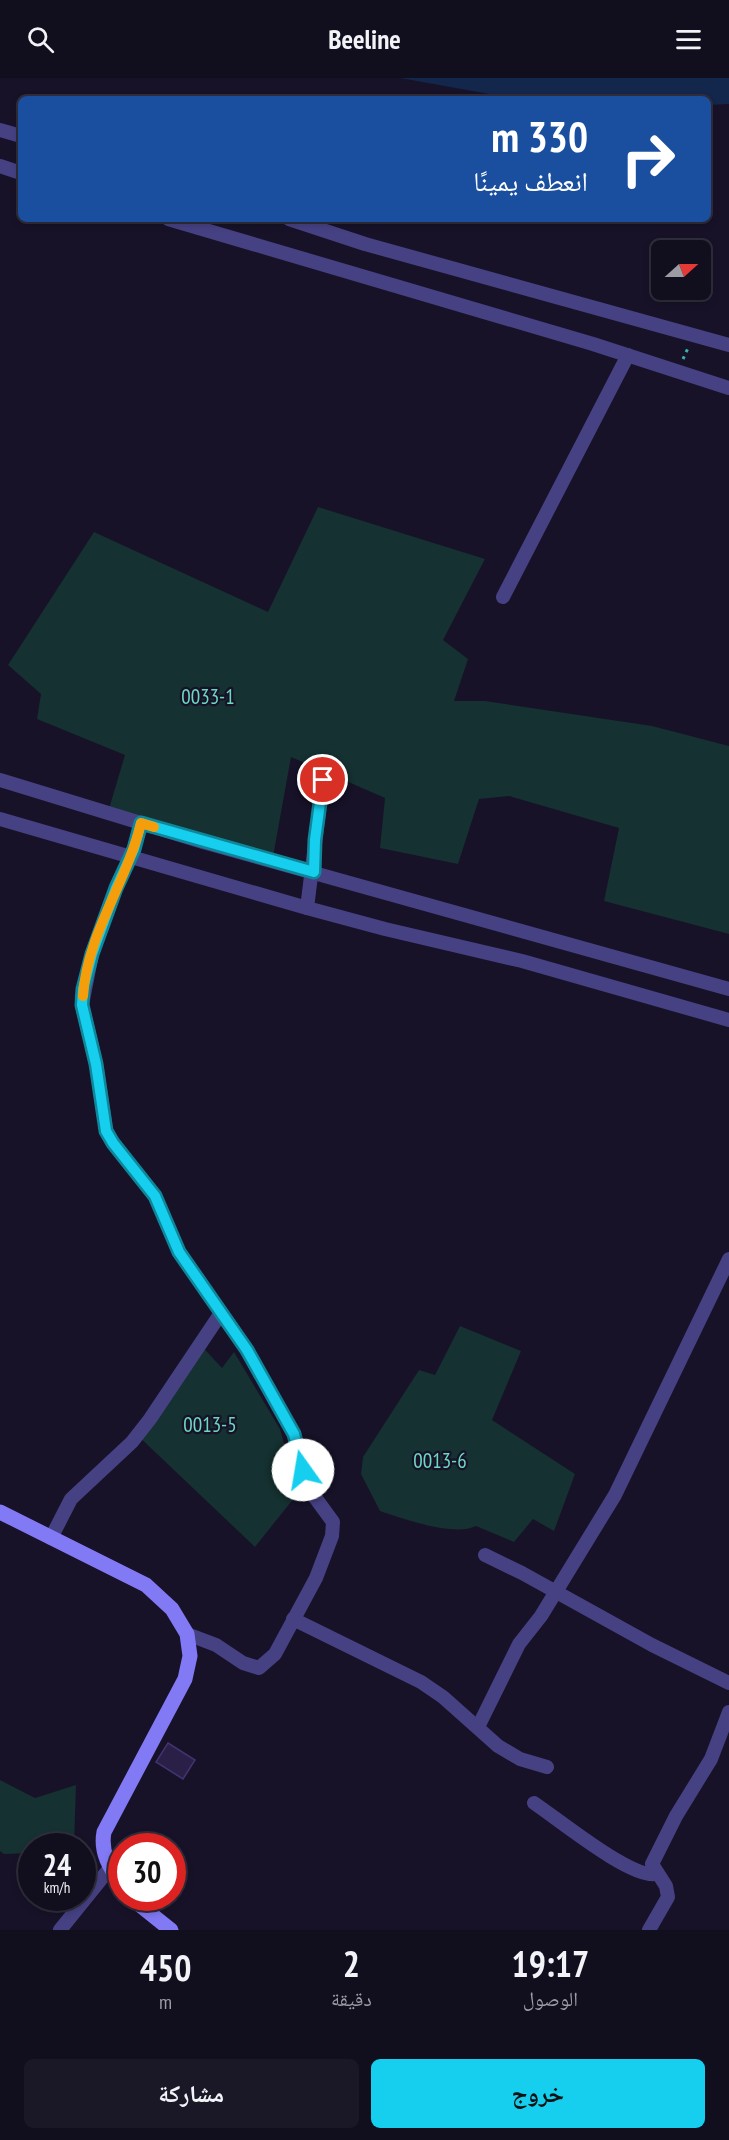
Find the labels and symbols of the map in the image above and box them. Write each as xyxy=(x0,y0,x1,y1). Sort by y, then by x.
north arrow xyxy=(651,240,711,300)
park label: 0033-1 xyxy=(181,683,235,710)
pin xyxy=(297,754,348,805)
park label: 0013-5 xyxy=(183,1411,237,1438)
position arrow xyxy=(271,1438,335,1502)
park label: 0013-6 xyxy=(413,1447,467,1474)
speed limit sign: 30 xyxy=(108,1833,186,1911)

